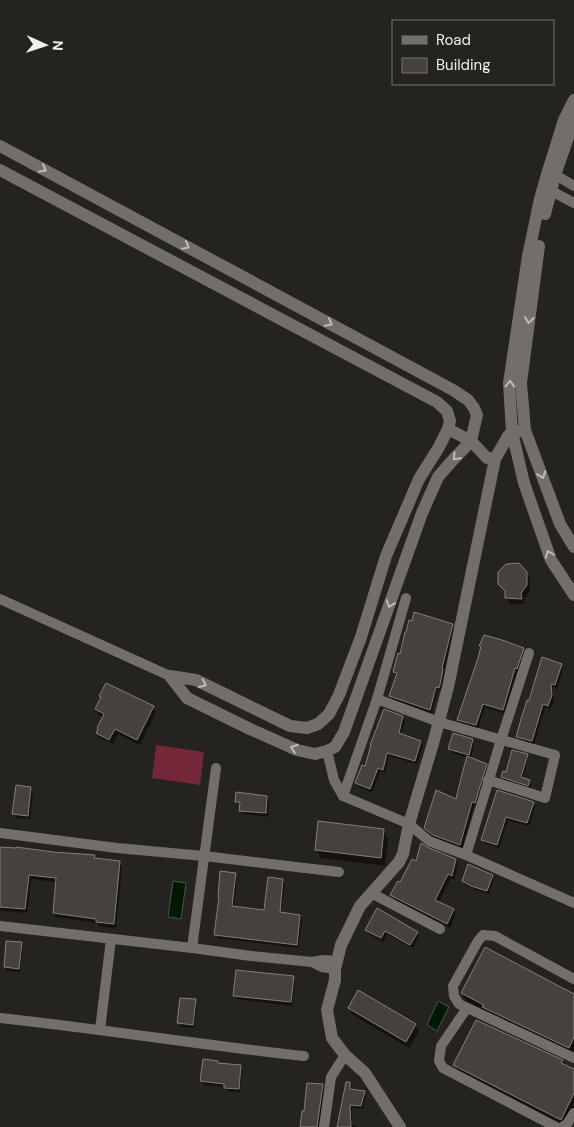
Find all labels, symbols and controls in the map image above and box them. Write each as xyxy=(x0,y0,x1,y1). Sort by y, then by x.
north arrow xyxy=(20,20,70,70)
legend xyxy=(392,20,554,85)
text: Road xyxy=(436,30,471,50)
text: N xyxy=(49,40,67,51)
text: Building xyxy=(436,55,491,75)
one-way arrow xyxy=(38,163,47,173)
one-way arrow xyxy=(181,240,190,250)
one-way arrow xyxy=(324,317,333,327)
one-way arrow xyxy=(524,317,535,325)
one-way arrow xyxy=(504,379,515,387)
one-way arrow xyxy=(453,451,462,460)
one-way arrow xyxy=(536,471,546,479)
one-way arrow xyxy=(545,550,555,559)
one-way arrow xyxy=(386,599,396,608)
one-way arrow xyxy=(198,678,207,688)
one-way arrow xyxy=(290,744,299,754)

